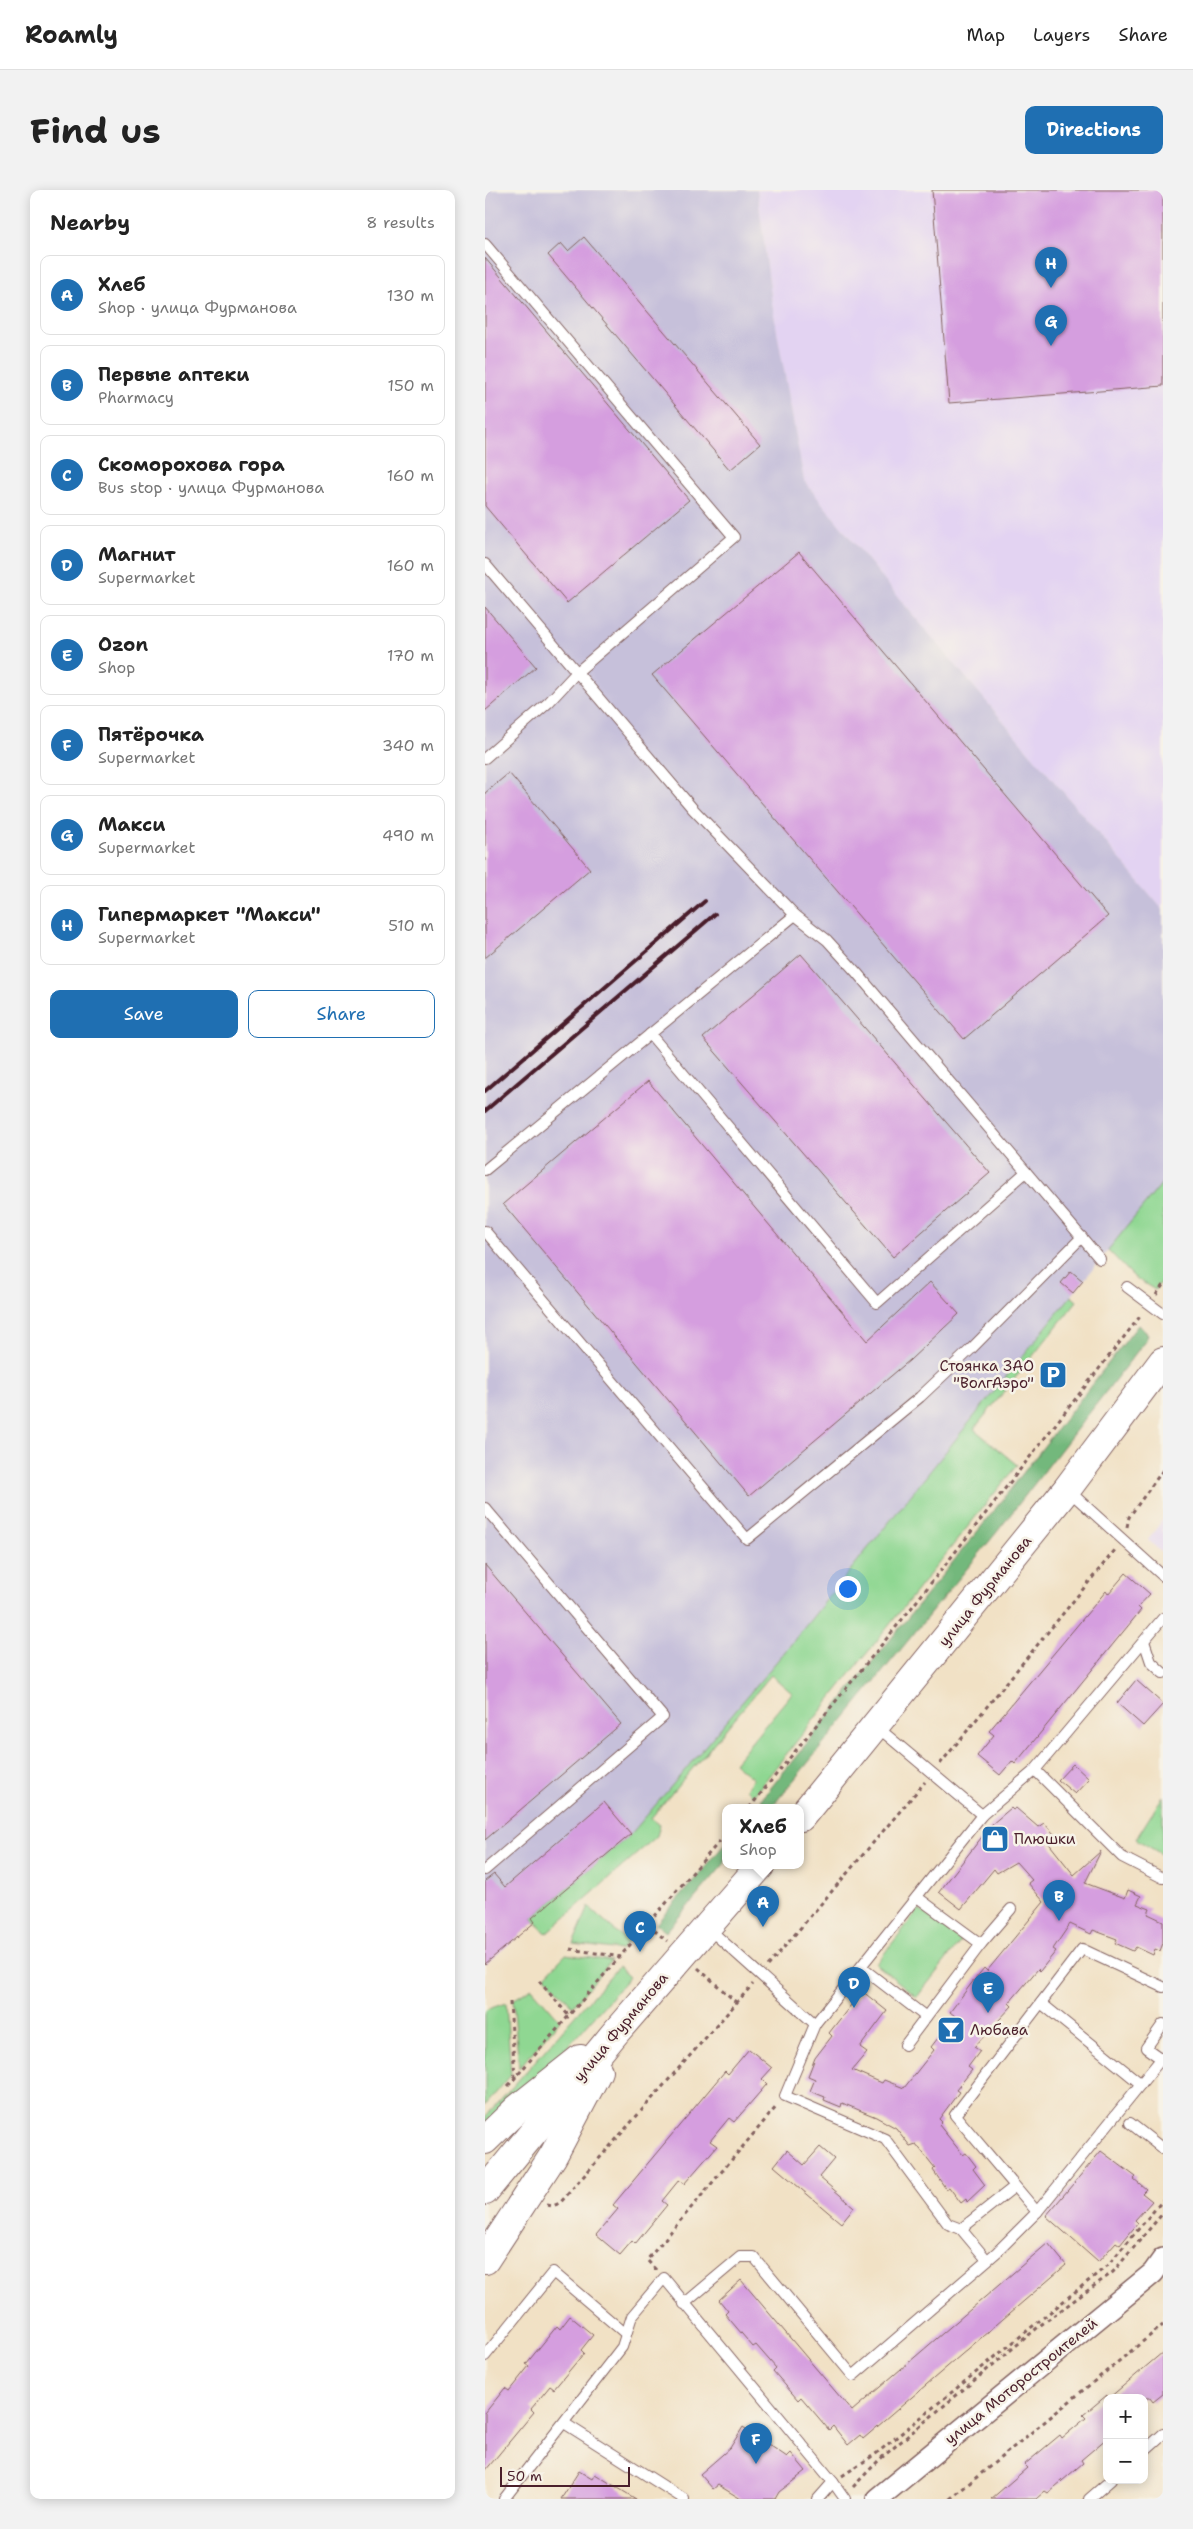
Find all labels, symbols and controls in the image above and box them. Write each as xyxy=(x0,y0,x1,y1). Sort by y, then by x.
text: Roamly xyxy=(25,19,118,51)
text: Map xyxy=(967,23,1005,47)
text: Layers xyxy=(1033,23,1090,47)
text: Share xyxy=(1118,23,1168,47)
button: Directions xyxy=(1025,106,1163,154)
text: Find us xyxy=(30,107,161,154)
text: Nearby xyxy=(50,209,130,237)
text: 8 results xyxy=(366,212,435,233)
pin: H xyxy=(1035,247,1067,288)
text: Хлеб xyxy=(98,272,145,297)
text: A xyxy=(61,285,73,306)
text: 130 m xyxy=(387,285,434,306)
text: Shop · улица Фурманова xyxy=(98,297,297,318)
pin: G xyxy=(1035,305,1067,346)
text: Первые аптеки xyxy=(98,362,249,387)
text: B xyxy=(62,375,72,396)
text: 150 m xyxy=(387,375,434,396)
text: Pharmacy xyxy=(98,387,174,408)
text: Скоморохова гора xyxy=(98,452,285,477)
text: C xyxy=(62,465,72,486)
text: 160 m xyxy=(387,465,434,486)
text: Bus stop · улица Фурманова xyxy=(98,477,324,498)
text: Магнит xyxy=(98,542,176,567)
text: D xyxy=(61,555,73,576)
text: 160 m xyxy=(387,555,434,576)
text: Supermarket xyxy=(98,567,195,588)
text: Ozon xyxy=(98,632,148,657)
text: E xyxy=(62,645,72,666)
text: 170 m xyxy=(387,645,434,666)
text: Shop xyxy=(98,657,135,678)
text: Пятёрочка xyxy=(98,722,204,747)
text: F xyxy=(62,735,72,756)
text: 340 m xyxy=(382,735,434,756)
text: Supermarket xyxy=(98,747,195,768)
text: Макси xyxy=(98,812,165,837)
text: G xyxy=(61,825,73,846)
text: 490 m xyxy=(382,825,434,846)
text: Supermarket xyxy=(98,837,195,858)
text: Гипермаркет "Макси" xyxy=(98,902,321,927)
text: H xyxy=(61,915,73,936)
text: 510 m xyxy=(388,915,434,936)
text: Supermarket xyxy=(98,927,195,948)
button: Save xyxy=(50,990,238,1038)
button: Share xyxy=(248,990,435,1038)
place label: Стоянка ЗАО "ВолгАэро" xyxy=(939,1356,1034,1393)
parking icon: Стоянка ЗАО "ВолгАэро" xyxy=(1038,1360,1068,1390)
street label: улица Фурманова xyxy=(934,1531,1036,1651)
your location xyxy=(835,1576,861,1602)
popup xyxy=(722,1804,804,1869)
text: Хлеб xyxy=(739,1814,787,1839)
shop icon: Плюшки xyxy=(980,1824,1010,1854)
place label: Плюшки xyxy=(1014,1829,1076,1849)
text: Shop xyxy=(739,1839,777,1860)
pin: B xyxy=(1043,1880,1075,1921)
pin: A xyxy=(747,1886,779,1927)
pin: C xyxy=(624,1911,656,1952)
pin: D xyxy=(838,1967,870,2008)
street label: улица Фурманова xyxy=(569,1968,673,2086)
pin: E xyxy=(972,1972,1004,2013)
bar icon: Любава xyxy=(936,2015,966,2045)
place label: Любава xyxy=(970,2020,1029,2040)
street label: улица Моторостроителей xyxy=(941,2313,1102,2449)
map controls xyxy=(1103,2394,1148,2484)
button: + xyxy=(1103,2394,1148,2439)
pin: F xyxy=(740,2423,772,2464)
button: − xyxy=(1103,2439,1148,2484)
scale bar xyxy=(500,2464,630,2487)
text: 50 m xyxy=(507,2467,542,2485)

